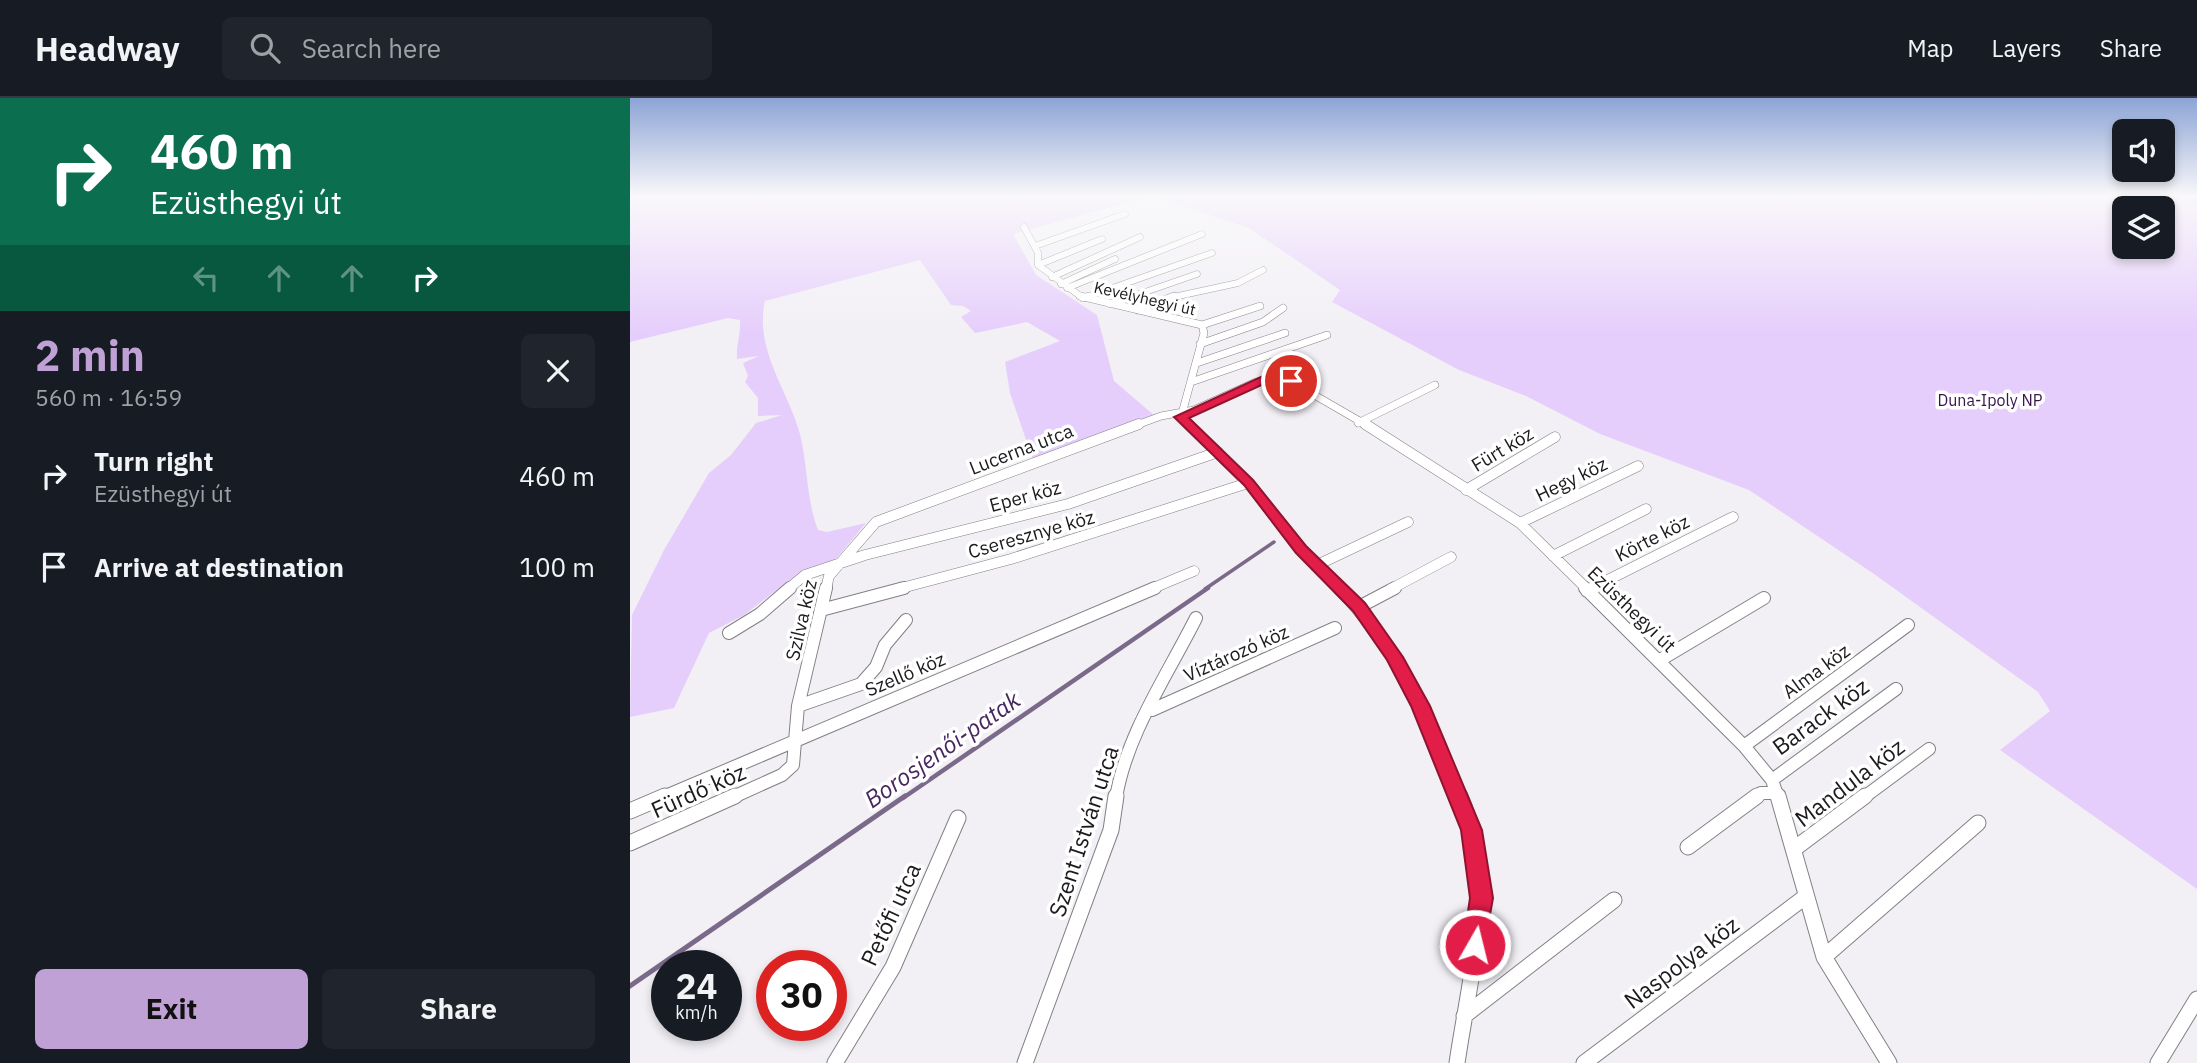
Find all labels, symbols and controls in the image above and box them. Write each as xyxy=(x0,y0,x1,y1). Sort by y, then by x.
search box xyxy=(222,17,712,80)
text: Headway xyxy=(35,27,180,70)
icon: search xyxy=(246,29,284,67)
text: Search here xyxy=(302,31,441,65)
text: Map xyxy=(1907,32,1954,64)
text: Layers xyxy=(1992,32,2062,64)
text: Share xyxy=(2100,32,2162,64)
text: 460 m xyxy=(150,119,294,182)
map controls xyxy=(2112,119,2175,259)
button: sound xyxy=(2112,119,2175,182)
icon: right xyxy=(35,126,126,217)
text: Ezüsthegyi út xyxy=(150,181,342,223)
button: layers xyxy=(2112,196,2175,259)
icon: left xyxy=(187,259,225,297)
icon: ahead xyxy=(260,259,298,297)
icon: ahead xyxy=(333,259,371,297)
icon: right xyxy=(406,259,444,297)
street label: Kevélyhegyi út xyxy=(1092,277,1198,319)
text: 2 min xyxy=(35,328,145,383)
button: close xyxy=(521,334,595,408)
pin xyxy=(1261,351,1321,411)
icon: arrive xyxy=(1272,362,1310,400)
text: 560 m · 16:59 xyxy=(35,382,182,412)
park label: Duna-Ipoly NP xyxy=(1938,390,2043,410)
street label: Lucerna utca xyxy=(966,418,1076,480)
street label: Fürt köz xyxy=(1467,421,1538,477)
text: Turn right xyxy=(94,444,213,478)
street label: Hegy köz xyxy=(1531,451,1611,507)
icon: right xyxy=(35,457,73,495)
text: 460 m xyxy=(519,459,595,493)
street label: Eper köz xyxy=(987,475,1064,517)
text: Ezüsthegyi út xyxy=(94,478,232,508)
street label: Cseresznye köz xyxy=(965,504,1097,564)
street label: Körte köz xyxy=(1611,509,1693,567)
icon: arrive xyxy=(35,548,73,586)
text: Arrive at destination xyxy=(94,550,344,584)
text: 100 m xyxy=(519,550,595,584)
street label: Ezüsthegyi út xyxy=(1583,561,1681,657)
street label: Szilva köz xyxy=(780,577,822,663)
street label: Víztározó köz xyxy=(1180,619,1292,687)
street label: Alma köz xyxy=(1778,638,1855,704)
street label: Szellő köz xyxy=(861,646,949,702)
street label: Barack köz xyxy=(1766,671,1874,761)
water label: Borosjenői-patak xyxy=(858,683,1027,815)
street label: Mandula köz xyxy=(1788,731,1910,833)
street label: Szent István utca xyxy=(1041,742,1125,920)
street label: Fürdő köz xyxy=(646,756,750,824)
street label: Petőfi utca xyxy=(853,858,927,970)
position arrow xyxy=(1438,908,1512,982)
street label: Naspolya köz xyxy=(1618,909,1744,1015)
speed limit sign: 30 xyxy=(756,950,847,1041)
text: 24 xyxy=(675,963,718,1009)
button: Exit xyxy=(35,969,308,1049)
button: Share xyxy=(322,969,595,1049)
text: km/h xyxy=(675,1001,718,1024)

